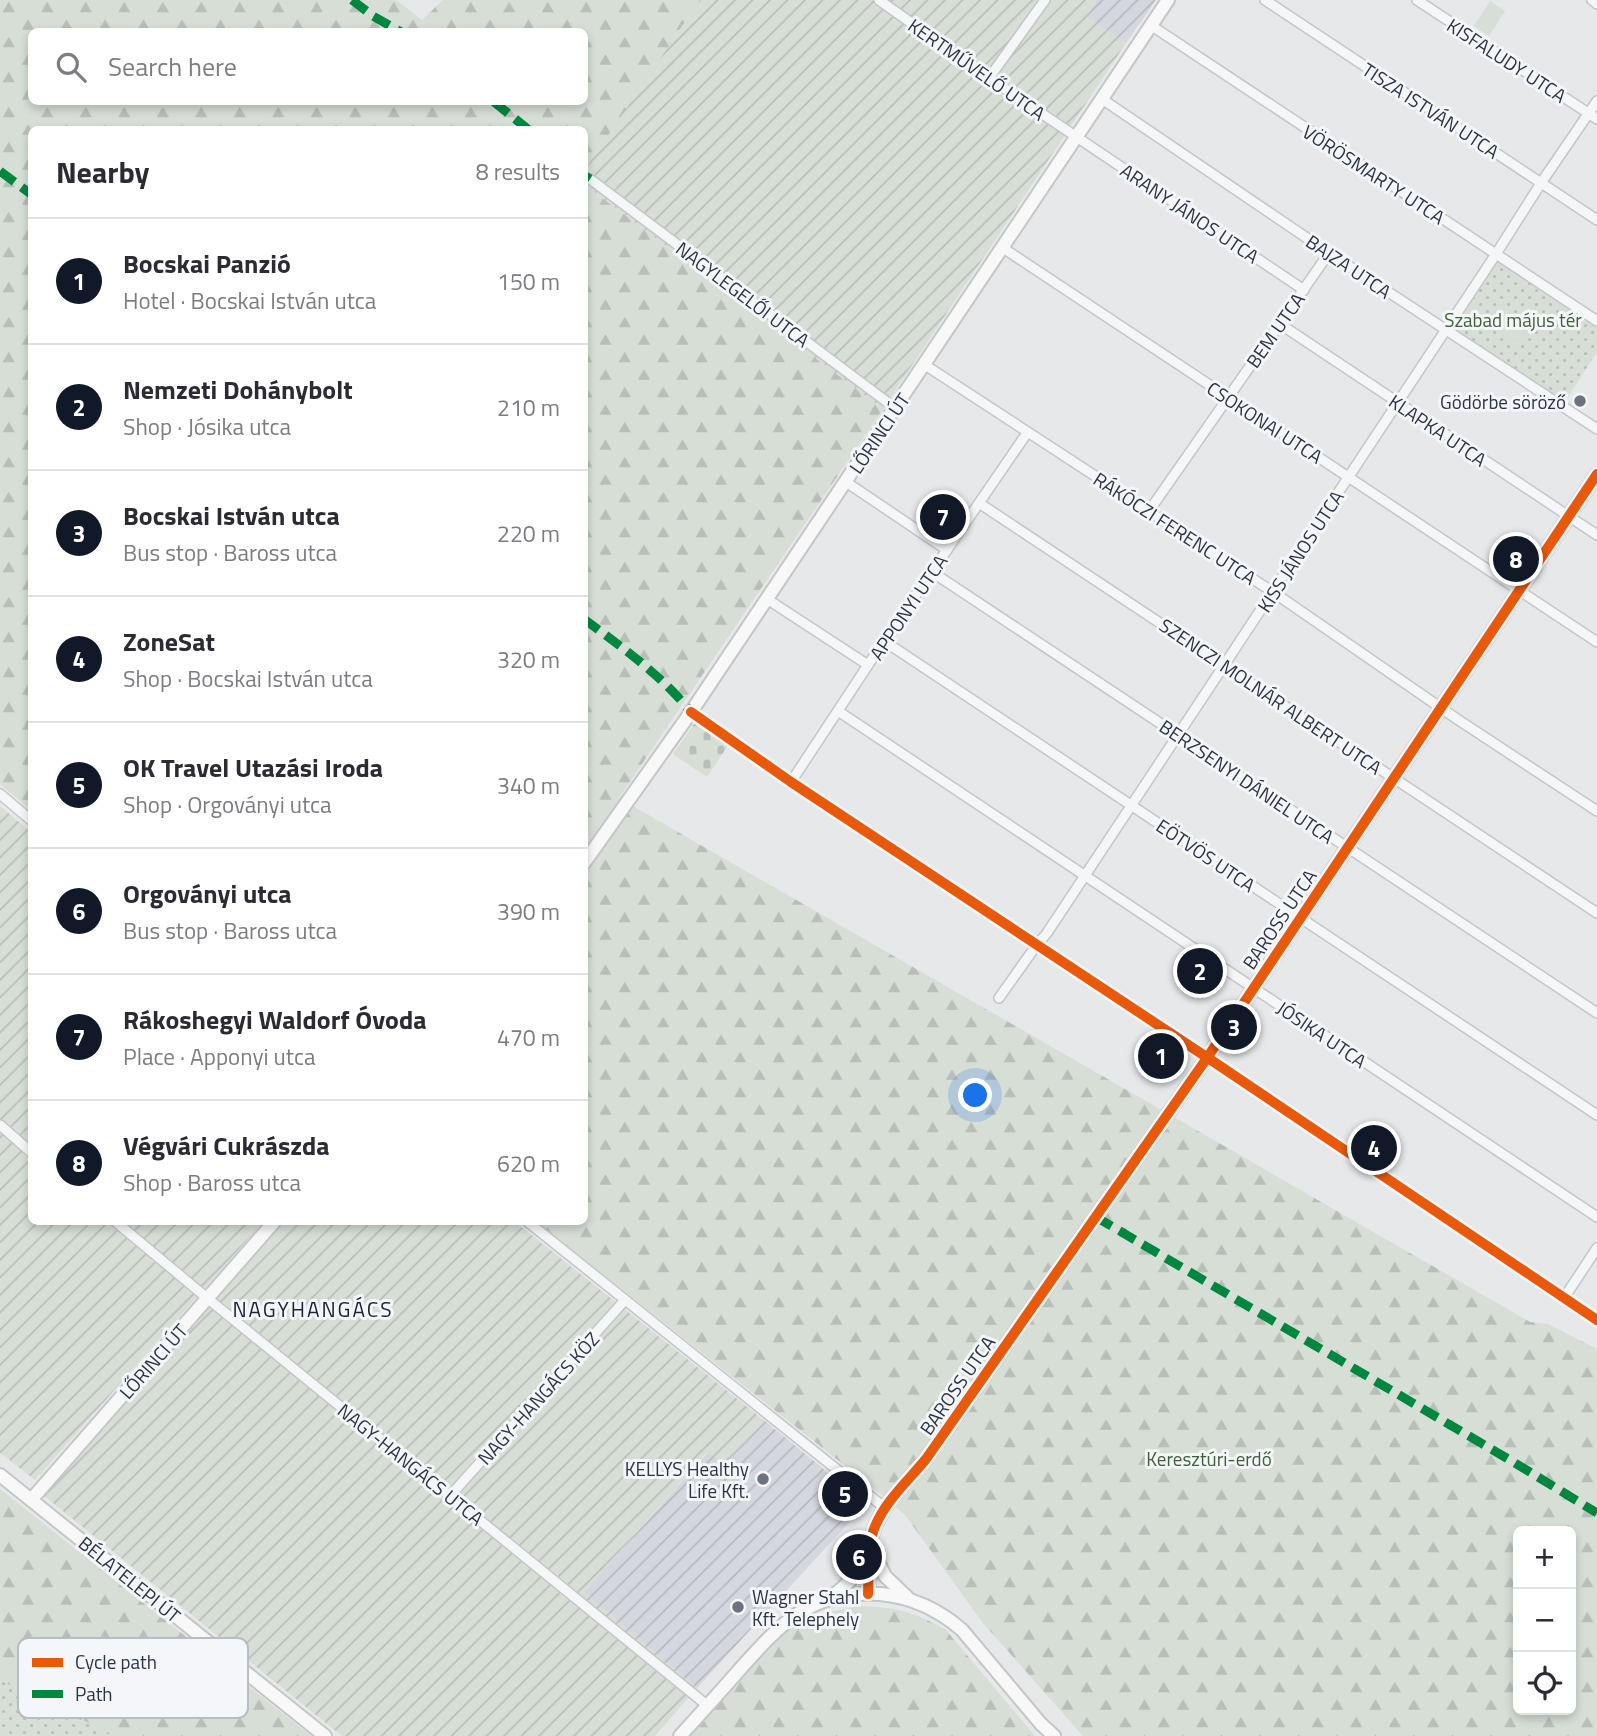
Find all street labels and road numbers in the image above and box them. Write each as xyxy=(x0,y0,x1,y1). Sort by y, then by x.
street label: KISFALUDY UTCA xyxy=(1442,10,1572,110)
street label: KERTMŰVELŐ UTCA xyxy=(902,11,1052,127)
street label: TISZA ISTVÁN UTCA xyxy=(1357,55,1505,165)
street label: VÖRÖSMARTY UTCA xyxy=(1297,117,1451,231)
street label: ARANY JÁNOS UTCA xyxy=(1115,156,1265,270)
street label: BAJZA UTCA xyxy=(1300,227,1398,305)
street label: NAGYLEGELŐI UTCA xyxy=(670,234,816,354)
street label: BEM UTCA xyxy=(1238,286,1312,374)
street label: CSOKONAI UTCA xyxy=(1201,374,1329,470)
street label: LŐRINCI ÚT xyxy=(841,387,917,479)
street label: KLAPKA UTCA xyxy=(1383,387,1493,473)
street label: RÁKÓCZI FERENC UTCA xyxy=(1088,464,1262,592)
street label: KISS JÁNOS UTCA xyxy=(1250,484,1350,618)
street label: APPONYI UTCA xyxy=(862,548,954,666)
street label: SZENCZI MOLNÁR ALBERT UTCA xyxy=(1154,610,1388,782)
street label: BERZSENYI DÁNIEL UTCA xyxy=(1154,712,1340,850)
street label: EÖTVÖS UTCA xyxy=(1151,811,1261,899)
street label: BAROSS UTCA xyxy=(1235,863,1323,975)
street label: JÓSIKA UTCA xyxy=(1271,993,1373,1075)
street label: LŐRINCI ÚT xyxy=(112,1317,194,1405)
street label: NAGY-HANGÁCS KÖZ xyxy=(470,1325,606,1471)
street label: BAROSS UTCA xyxy=(912,1329,1002,1441)
street label: NAGY-HANGÁCS UTCA xyxy=(332,1396,490,1532)
street label: BÉLATELEPI ÚT xyxy=(73,1529,187,1629)

